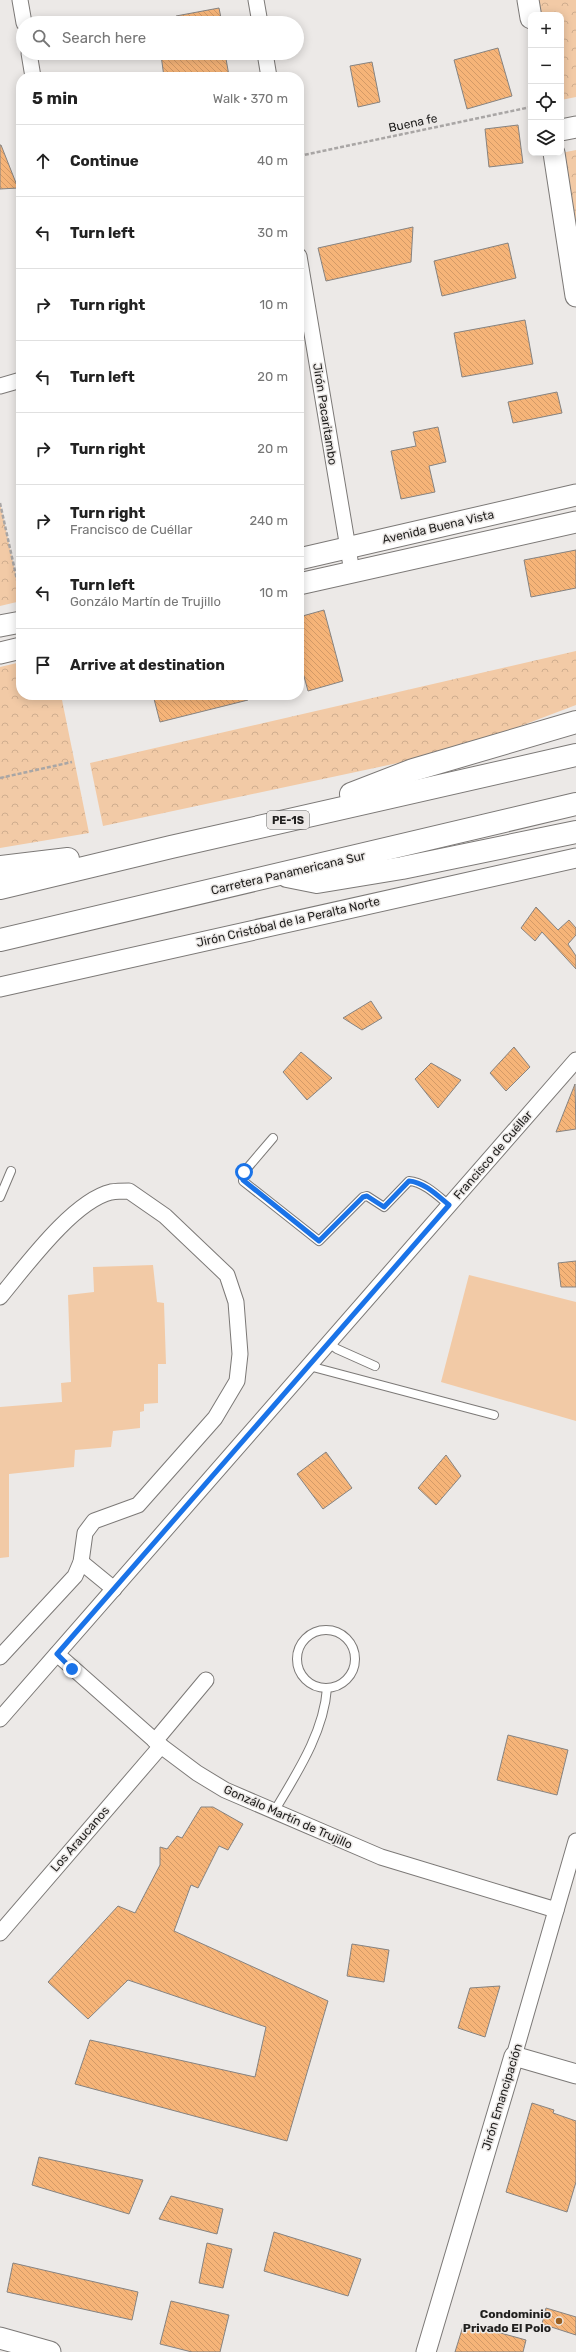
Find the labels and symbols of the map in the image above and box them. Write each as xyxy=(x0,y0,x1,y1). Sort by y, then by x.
street label: Buena fe xyxy=(387,111,439,135)
street label: Jirón Pacaritambo xyxy=(310,362,340,466)
street label: Avenida Buena Vista xyxy=(381,507,495,547)
road number: PE-1S xyxy=(267,811,309,829)
street label: Carretera Panamericana Sur xyxy=(209,848,367,898)
street label: Jirón Cristóbal de la Peralta Norte xyxy=(195,894,381,950)
street label: Francisco de Cuéllar xyxy=(451,1107,536,1202)
route start xyxy=(235,1163,253,1181)
route end xyxy=(63,1660,81,1678)
street label: Gonzálo Martín de Trujillo xyxy=(222,1782,355,1852)
street label: Los Araucanos xyxy=(48,1803,112,1875)
street label: Jirón Emancipación xyxy=(479,2042,525,2152)
place label: Condominio Privado El Polo xyxy=(463,2307,551,2335)
marker: Condominio Privado El Polo xyxy=(554,2316,564,2326)

